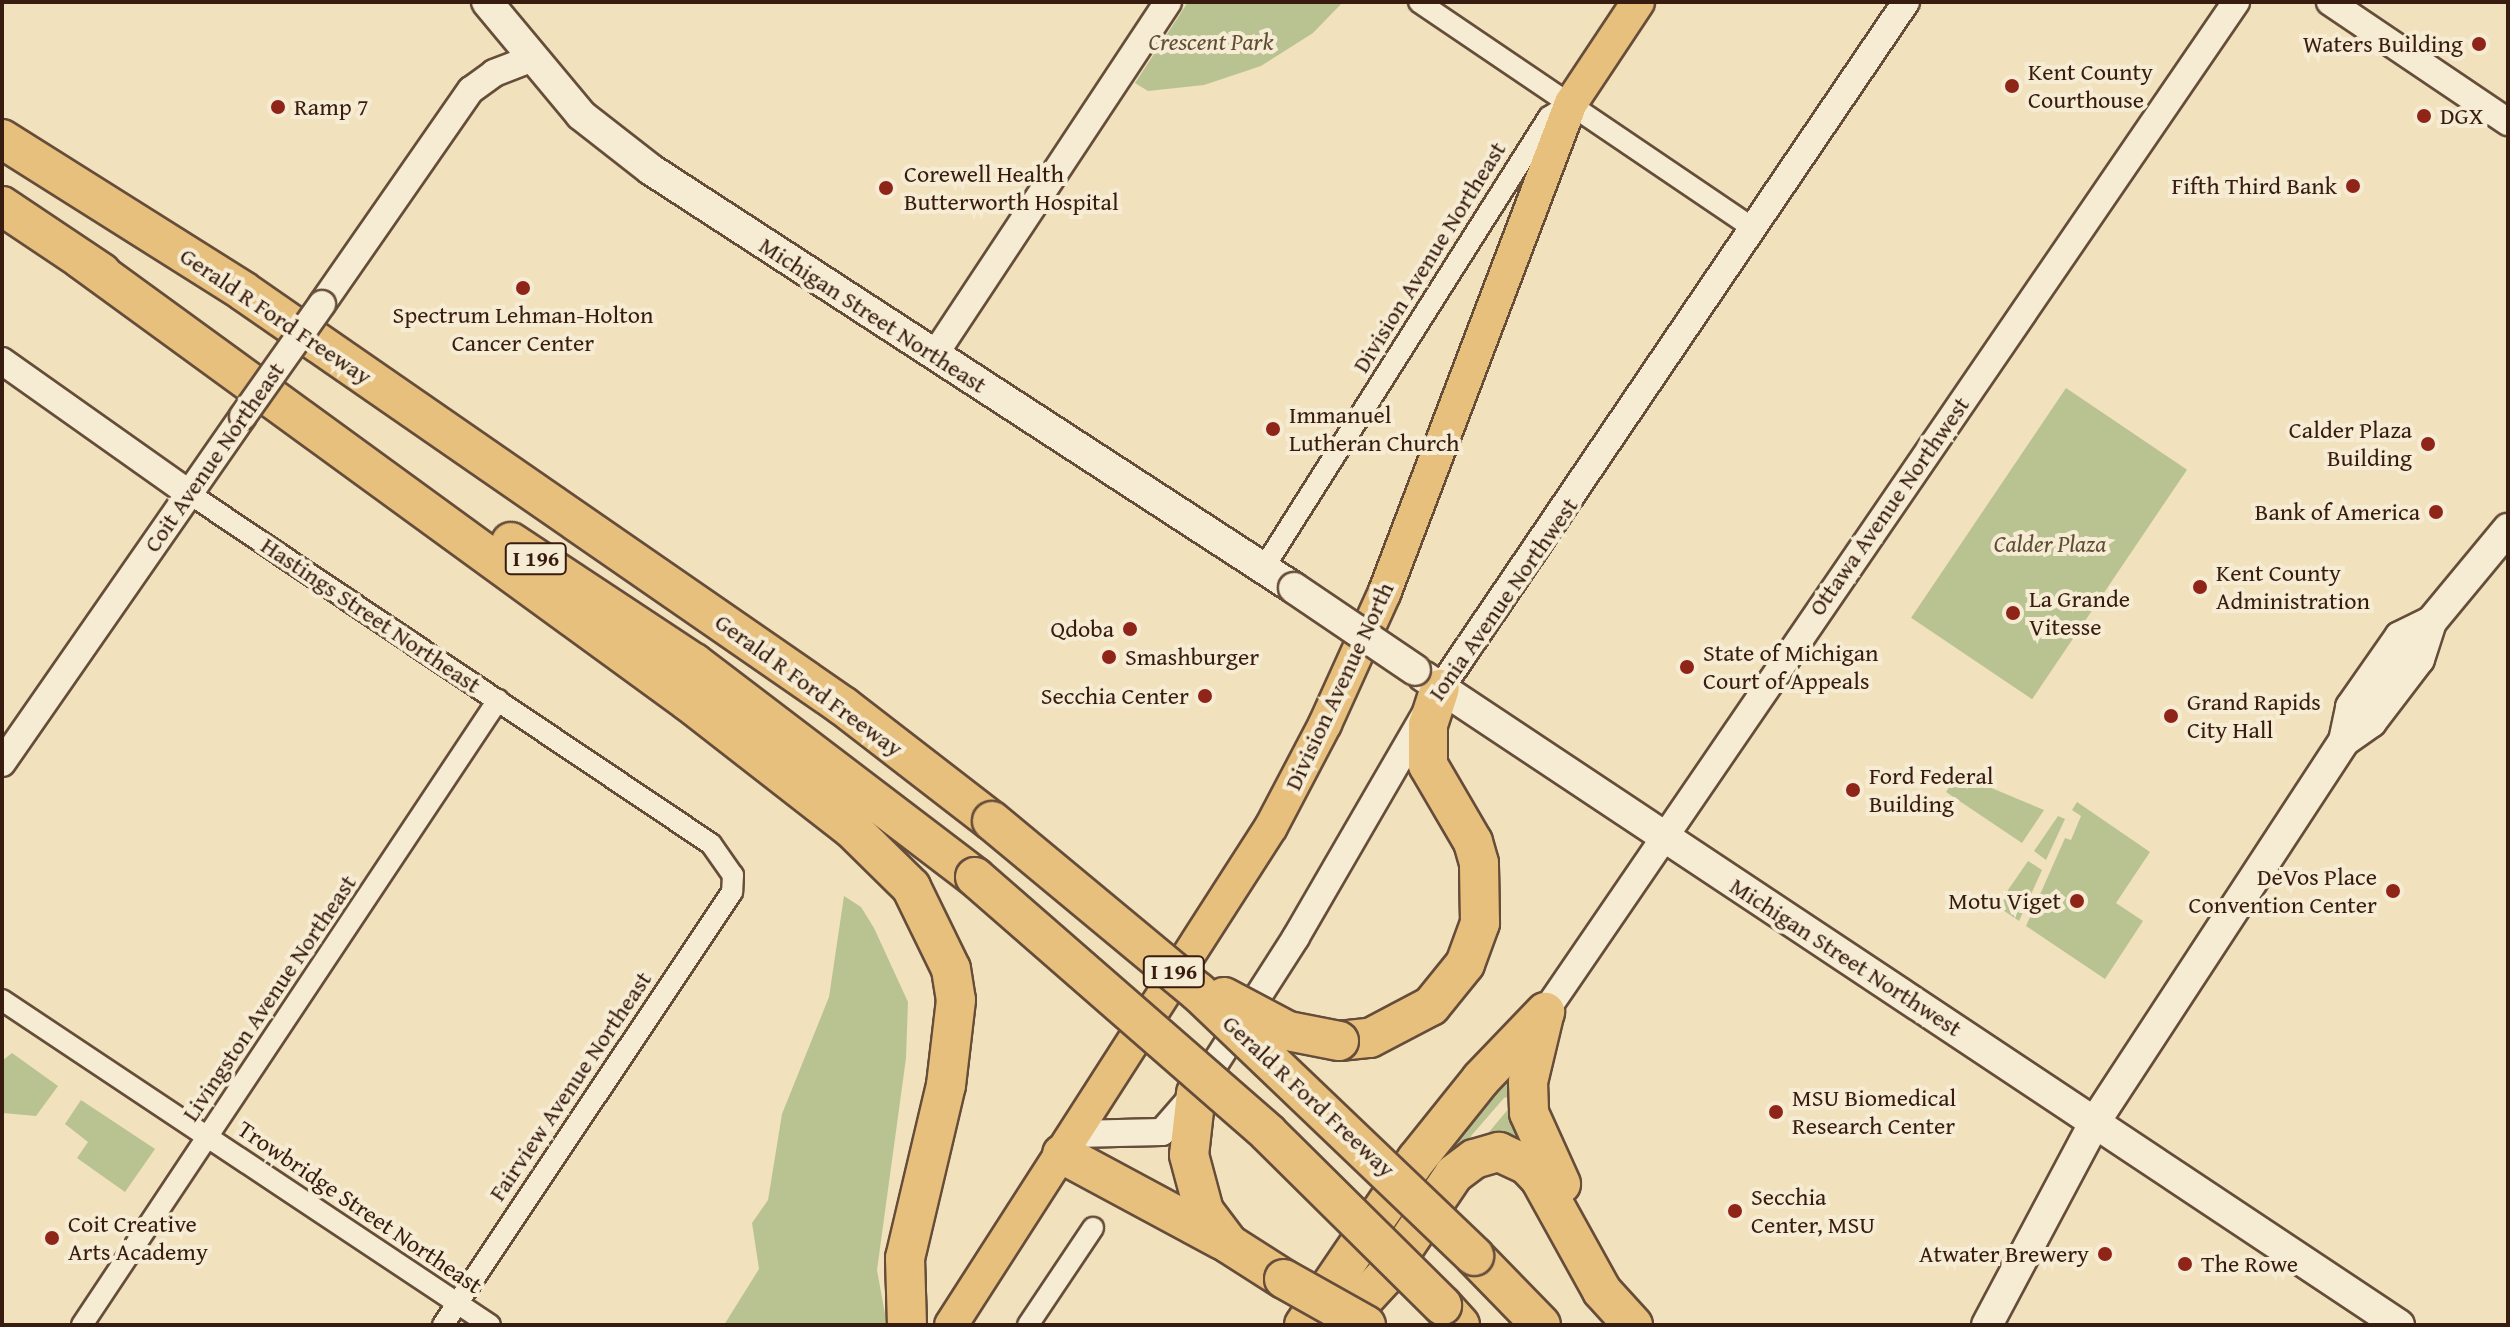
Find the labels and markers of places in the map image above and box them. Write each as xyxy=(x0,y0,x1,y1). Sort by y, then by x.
place label: Waters Building xyxy=(2303,30,2463,58)
marker: Waters Building xyxy=(2470,35,2488,53)
place label: Kent County Courthouse xyxy=(2028,58,2153,114)
marker: Kent County Courthouse xyxy=(2003,77,2021,95)
place label: Ramp 7 xyxy=(294,93,369,121)
marker: Ramp 7 xyxy=(269,98,287,116)
place label: DGX xyxy=(2440,102,2484,130)
marker: DGX xyxy=(2415,107,2433,125)
place label: Corewell Health Butterworth Hospital xyxy=(904,160,1119,216)
place label: Fifth Third Bank xyxy=(2172,172,2337,200)
marker: Corewell Health Butterworth Hospital xyxy=(875,177,897,199)
marker: Fifth Third Bank xyxy=(2344,177,2362,195)
marker: Spectrum Lehman-Holton Cancer Center xyxy=(514,279,532,297)
place label: Spectrum Lehman-Holton Cancer Center xyxy=(392,301,654,357)
place label: Immanuel Lutheran Church xyxy=(1289,401,1459,457)
place label: Calder Plaza Building xyxy=(2289,416,2412,472)
marker: Immanuel Lutheran Church xyxy=(1264,420,1282,438)
marker: Calder Plaza Building xyxy=(2419,435,2437,453)
place label: Bank of America xyxy=(2255,498,2420,526)
marker: Bank of America xyxy=(2427,503,2445,521)
place label: Kent County Administration xyxy=(2216,559,2370,615)
marker: Kent County Administration xyxy=(2191,578,2209,596)
place label: La Grande Vitesse xyxy=(2029,585,2130,641)
marker: La Grande Vitesse xyxy=(2004,604,2022,622)
place label: Qdoba xyxy=(1051,615,1114,643)
marker: Qdoba xyxy=(1121,620,1139,638)
place label: State of Michigan Court of Appeals xyxy=(1703,639,1878,695)
place label: Smashburger xyxy=(1125,643,1259,671)
marker: Smashburger xyxy=(1100,648,1118,666)
marker: State of Michigan Court of Appeals xyxy=(1678,658,1696,676)
place label: Secchia Center xyxy=(1041,682,1189,710)
marker: Secchia Center xyxy=(1196,687,1214,705)
place label: Grand Rapids City Hall xyxy=(2187,688,2321,744)
marker: Grand Rapids City Hall xyxy=(2162,707,2180,725)
place label: Ford Federal Building xyxy=(1869,762,1994,818)
marker: Ford Federal Building xyxy=(1844,781,1862,799)
place label: DeVos Place Convention Center xyxy=(2188,863,2377,919)
marker: DeVos Place Convention Center xyxy=(2384,882,2402,900)
place label: Motu Viget xyxy=(1948,887,2061,915)
marker: Motu Viget xyxy=(2068,892,2086,910)
place label: MSU Biomedical Research Center xyxy=(1792,1084,1956,1140)
marker: MSU Biomedical Research Center xyxy=(1767,1103,1785,1121)
place label: Secchia Center, MSU xyxy=(1751,1183,1875,1239)
marker: Secchia Center, MSU xyxy=(1726,1202,1744,1220)
place label: Coit Creative Arts Academy xyxy=(68,1210,208,1266)
marker: Coit Creative Arts Academy xyxy=(43,1229,61,1247)
place label: Atwater Brewery xyxy=(1919,1240,2089,1268)
marker: Atwater Brewery xyxy=(2096,1245,2114,1263)
place label: The Rowe xyxy=(2201,1250,2298,1278)
marker: The Rowe xyxy=(2176,1255,2194,1273)

